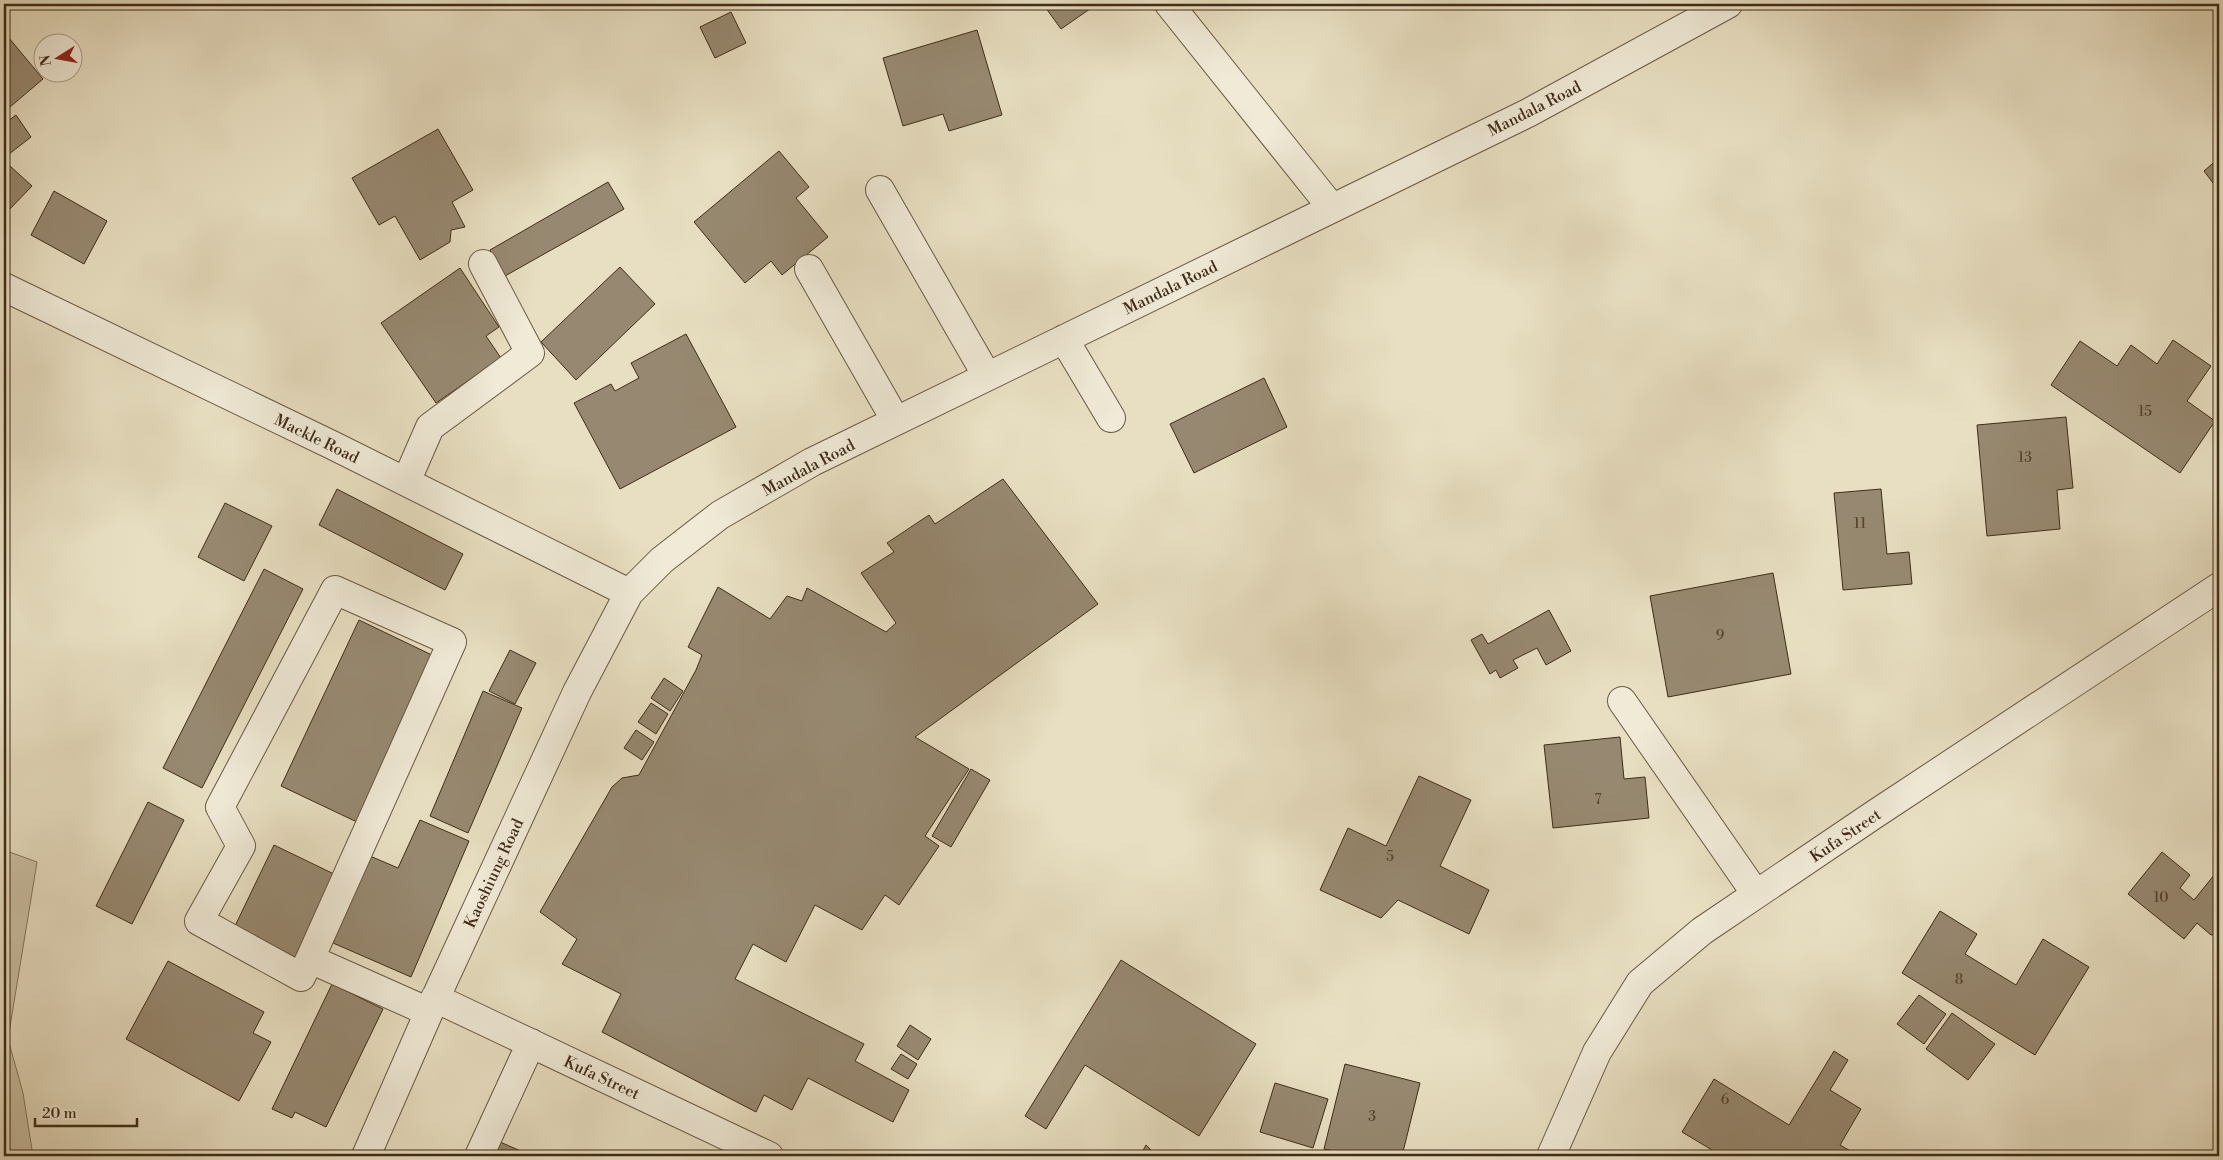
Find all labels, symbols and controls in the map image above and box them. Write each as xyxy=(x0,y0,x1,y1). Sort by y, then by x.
north arrow xyxy=(32,32,82,82)
text: N xyxy=(36,53,56,67)
street label: Mandala Road xyxy=(1484,77,1585,141)
street label: Mandala Road xyxy=(1120,257,1221,319)
house number: 15 xyxy=(2138,403,2152,421)
street label: Mackle Road xyxy=(271,410,362,468)
street label: Mandala Road xyxy=(759,435,858,501)
house number: 13 xyxy=(2018,449,2032,467)
house number: 11 xyxy=(1854,515,1866,533)
house number: 9 xyxy=(1716,627,1724,645)
house number: 7 xyxy=(1594,791,1602,809)
street label: Kufa Street xyxy=(1806,805,1885,867)
street label: Kaoshiung Road xyxy=(460,815,528,931)
house number: 5 xyxy=(1386,848,1394,866)
house number: 10 xyxy=(2154,889,2168,907)
house number: 8 xyxy=(1955,971,1963,989)
street label: Kufa Street xyxy=(560,1052,643,1104)
house number: 6 xyxy=(1721,1091,1730,1109)
scale bar xyxy=(35,1095,138,1127)
text: 20 m xyxy=(42,1104,77,1123)
house number: 3 xyxy=(1368,1108,1376,1126)

